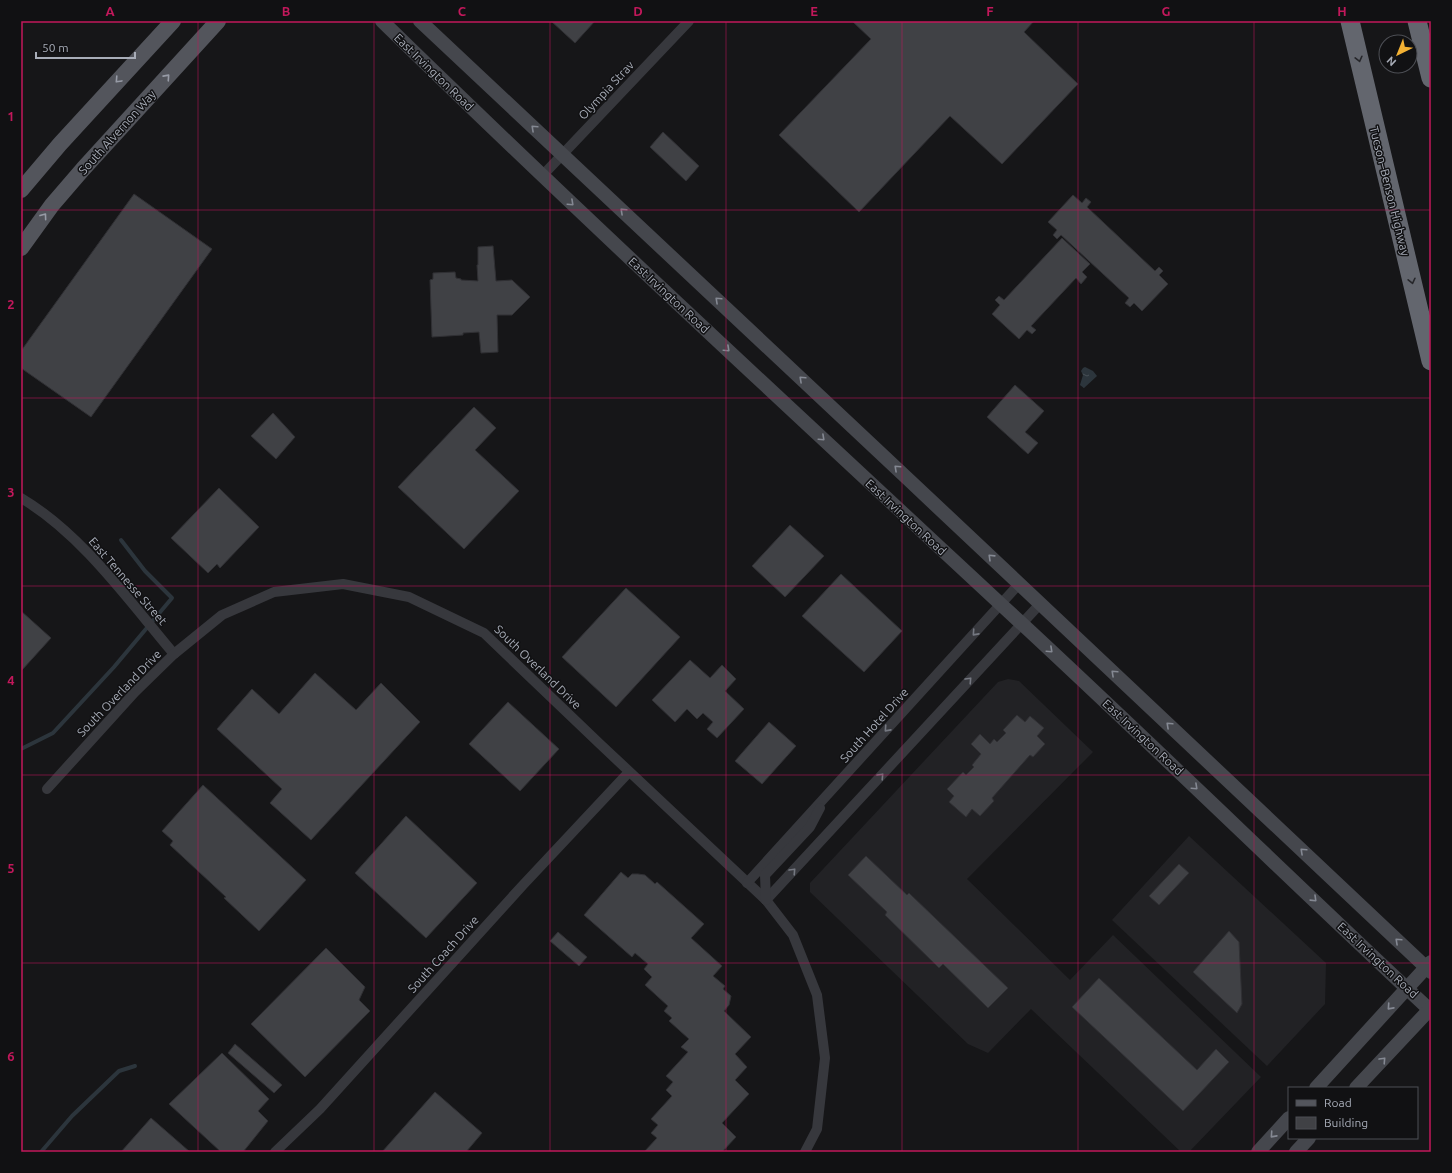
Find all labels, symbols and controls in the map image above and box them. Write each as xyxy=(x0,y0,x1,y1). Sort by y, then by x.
text: A xyxy=(105,4,115,18)
text: B xyxy=(282,4,291,18)
text: C xyxy=(458,4,467,18)
text: D xyxy=(633,4,643,18)
text: E xyxy=(810,4,818,18)
text: F xyxy=(986,4,994,18)
text: G xyxy=(1162,4,1171,18)
text: H xyxy=(1337,4,1347,18)
street label: East Irvington Road xyxy=(392,31,476,113)
scale bar xyxy=(36,34,135,60)
north arrow xyxy=(1378,34,1418,74)
text: 50 m xyxy=(42,41,69,54)
text: N xyxy=(1384,54,1398,69)
one-way arrow xyxy=(1354,56,1362,62)
street label: Olympia Strav xyxy=(576,58,636,122)
one-way arrow xyxy=(163,74,170,82)
one-way arrow xyxy=(115,75,123,83)
street label: South Alvernon Way xyxy=(76,87,158,177)
text: 1 xyxy=(7,109,15,123)
one-way arrow xyxy=(532,125,539,132)
street label: Tucson–Benson Highway xyxy=(1368,125,1412,257)
one-way arrow xyxy=(566,198,573,205)
one-way arrow xyxy=(620,208,628,216)
one-way arrow xyxy=(39,214,46,221)
street label: East Irvington Road xyxy=(626,254,712,336)
one-way arrow xyxy=(1408,277,1416,284)
text: 2 xyxy=(7,297,15,311)
one-way arrow xyxy=(715,297,723,305)
one-way arrow xyxy=(722,345,730,352)
one-way arrow xyxy=(799,376,807,384)
one-way arrow xyxy=(817,434,824,441)
one-way arrow xyxy=(894,466,901,473)
street label: East Irvington Road xyxy=(863,476,949,558)
text: 3 xyxy=(7,485,15,499)
street label: East Tennesse Street xyxy=(86,535,170,628)
one-way arrow xyxy=(988,555,996,562)
street label: South Overland Drive xyxy=(492,622,584,712)
one-way arrow xyxy=(972,628,979,636)
one-way arrow xyxy=(1045,645,1053,653)
street label: South Overland Drive xyxy=(74,647,164,739)
one-way arrow xyxy=(1111,671,1119,678)
text: 4 xyxy=(7,673,15,687)
one-way arrow xyxy=(965,677,972,685)
street label: South Hotel Drive xyxy=(837,685,911,765)
street label: East Irvington Road xyxy=(1100,696,1186,778)
one-way arrow xyxy=(1166,722,1174,730)
one-way arrow xyxy=(884,724,892,732)
one-way arrow xyxy=(876,773,884,781)
one-way arrow xyxy=(1190,782,1198,790)
one-way arrow xyxy=(1301,849,1308,856)
text: 5 xyxy=(7,861,15,875)
one-way arrow xyxy=(788,868,796,876)
one-way arrow xyxy=(1309,895,1316,902)
street label: South Coach Drive xyxy=(405,913,481,995)
street label: East Irvington Road xyxy=(1335,919,1421,1001)
one-way arrow xyxy=(1395,938,1403,945)
one-way arrow xyxy=(1388,1002,1395,1009)
text: 6 xyxy=(7,1049,15,1063)
one-way arrow xyxy=(1378,1057,1385,1064)
legend xyxy=(1288,1087,1418,1139)
text: Road xyxy=(1324,1096,1352,1109)
text: Building xyxy=(1324,1116,1368,1129)
one-way arrow xyxy=(1271,1130,1278,1138)

